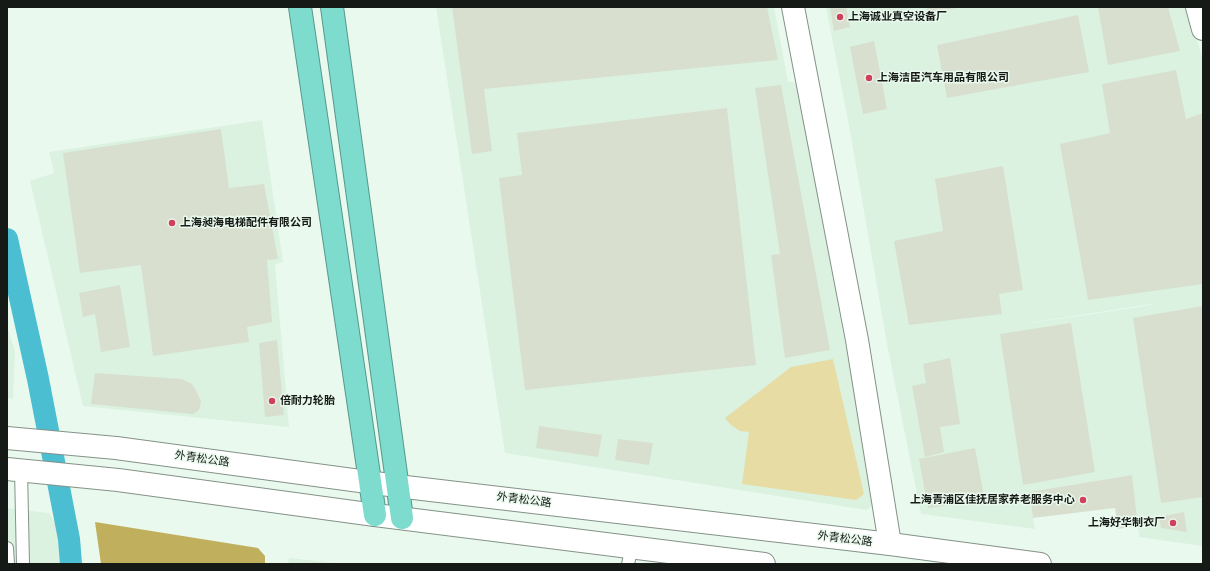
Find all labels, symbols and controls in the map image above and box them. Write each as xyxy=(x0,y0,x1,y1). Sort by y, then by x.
place label: 上海诚业真空设备厂 xyxy=(848,10,947,24)
marker: 上海诚业真空设备厂 xyxy=(835,12,845,22)
place label: 上海洁臣汽车用品有限公司 xyxy=(877,71,1009,85)
marker: 上海洁臣汽车用品有限公司 xyxy=(864,73,874,83)
place label: 上海昶海电梯配件有限公司 xyxy=(180,216,312,230)
marker: 上海昶海电梯配件有限公司 xyxy=(167,218,177,228)
place label: 倍耐力轮胎 xyxy=(280,394,335,408)
marker: 倍耐力轮胎 xyxy=(267,396,277,406)
street label: 外青松公路 xyxy=(174,449,230,469)
street label: 外青松公路 xyxy=(496,490,552,510)
place label: 上海青浦区佳抚居家养老服务中心 xyxy=(910,493,1075,507)
marker: 上海青浦区佳抚居家养老服务中心 xyxy=(1078,495,1088,505)
place label: 上海好华制衣厂 xyxy=(1088,516,1165,530)
marker: 上海好华制衣厂 xyxy=(1168,518,1178,528)
street label: 外青松公路 xyxy=(817,529,873,549)

